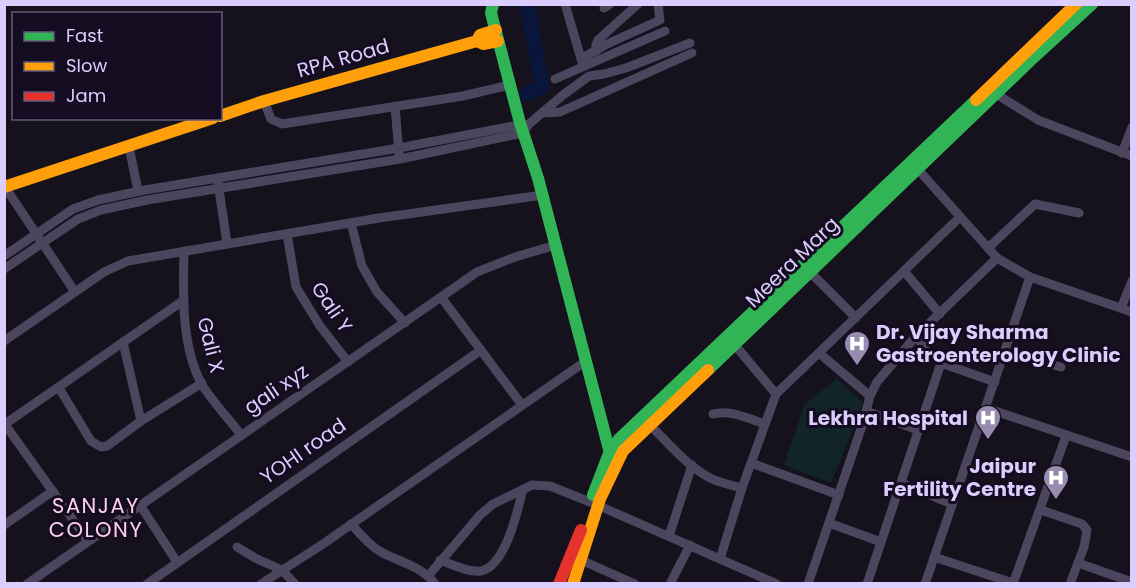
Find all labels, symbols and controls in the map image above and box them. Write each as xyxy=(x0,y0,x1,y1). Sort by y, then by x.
legend xyxy=(12,12,222,120)
text: Fast xyxy=(66,23,103,48)
street label: RPA Road xyxy=(294,32,392,84)
text: Slow xyxy=(66,53,108,78)
text: Jam xyxy=(66,83,106,108)
street label: Meera Marg xyxy=(739,210,845,314)
street label: Gali Y xyxy=(305,276,359,338)
street label: Gali X xyxy=(191,314,231,376)
place label: Dr. Vijay Sharma Gastroenterology Clinic xyxy=(876,318,1121,369)
hospital icon: Dr. Vijay Sharma Gastroenterology Clinic xyxy=(842,329,872,367)
street label: gali xyz xyxy=(238,357,314,421)
hospital icon: Lekhra Hospital xyxy=(973,403,1003,441)
place label: Lekhra Hospital xyxy=(808,404,968,432)
street label: YOHI road xyxy=(254,411,352,491)
place label: Jaipur Fertility Centre xyxy=(883,452,1036,503)
hospital icon: Jaipur Fertility Centre xyxy=(1041,463,1071,501)
district label: SANJAY COLONY xyxy=(49,491,143,544)

